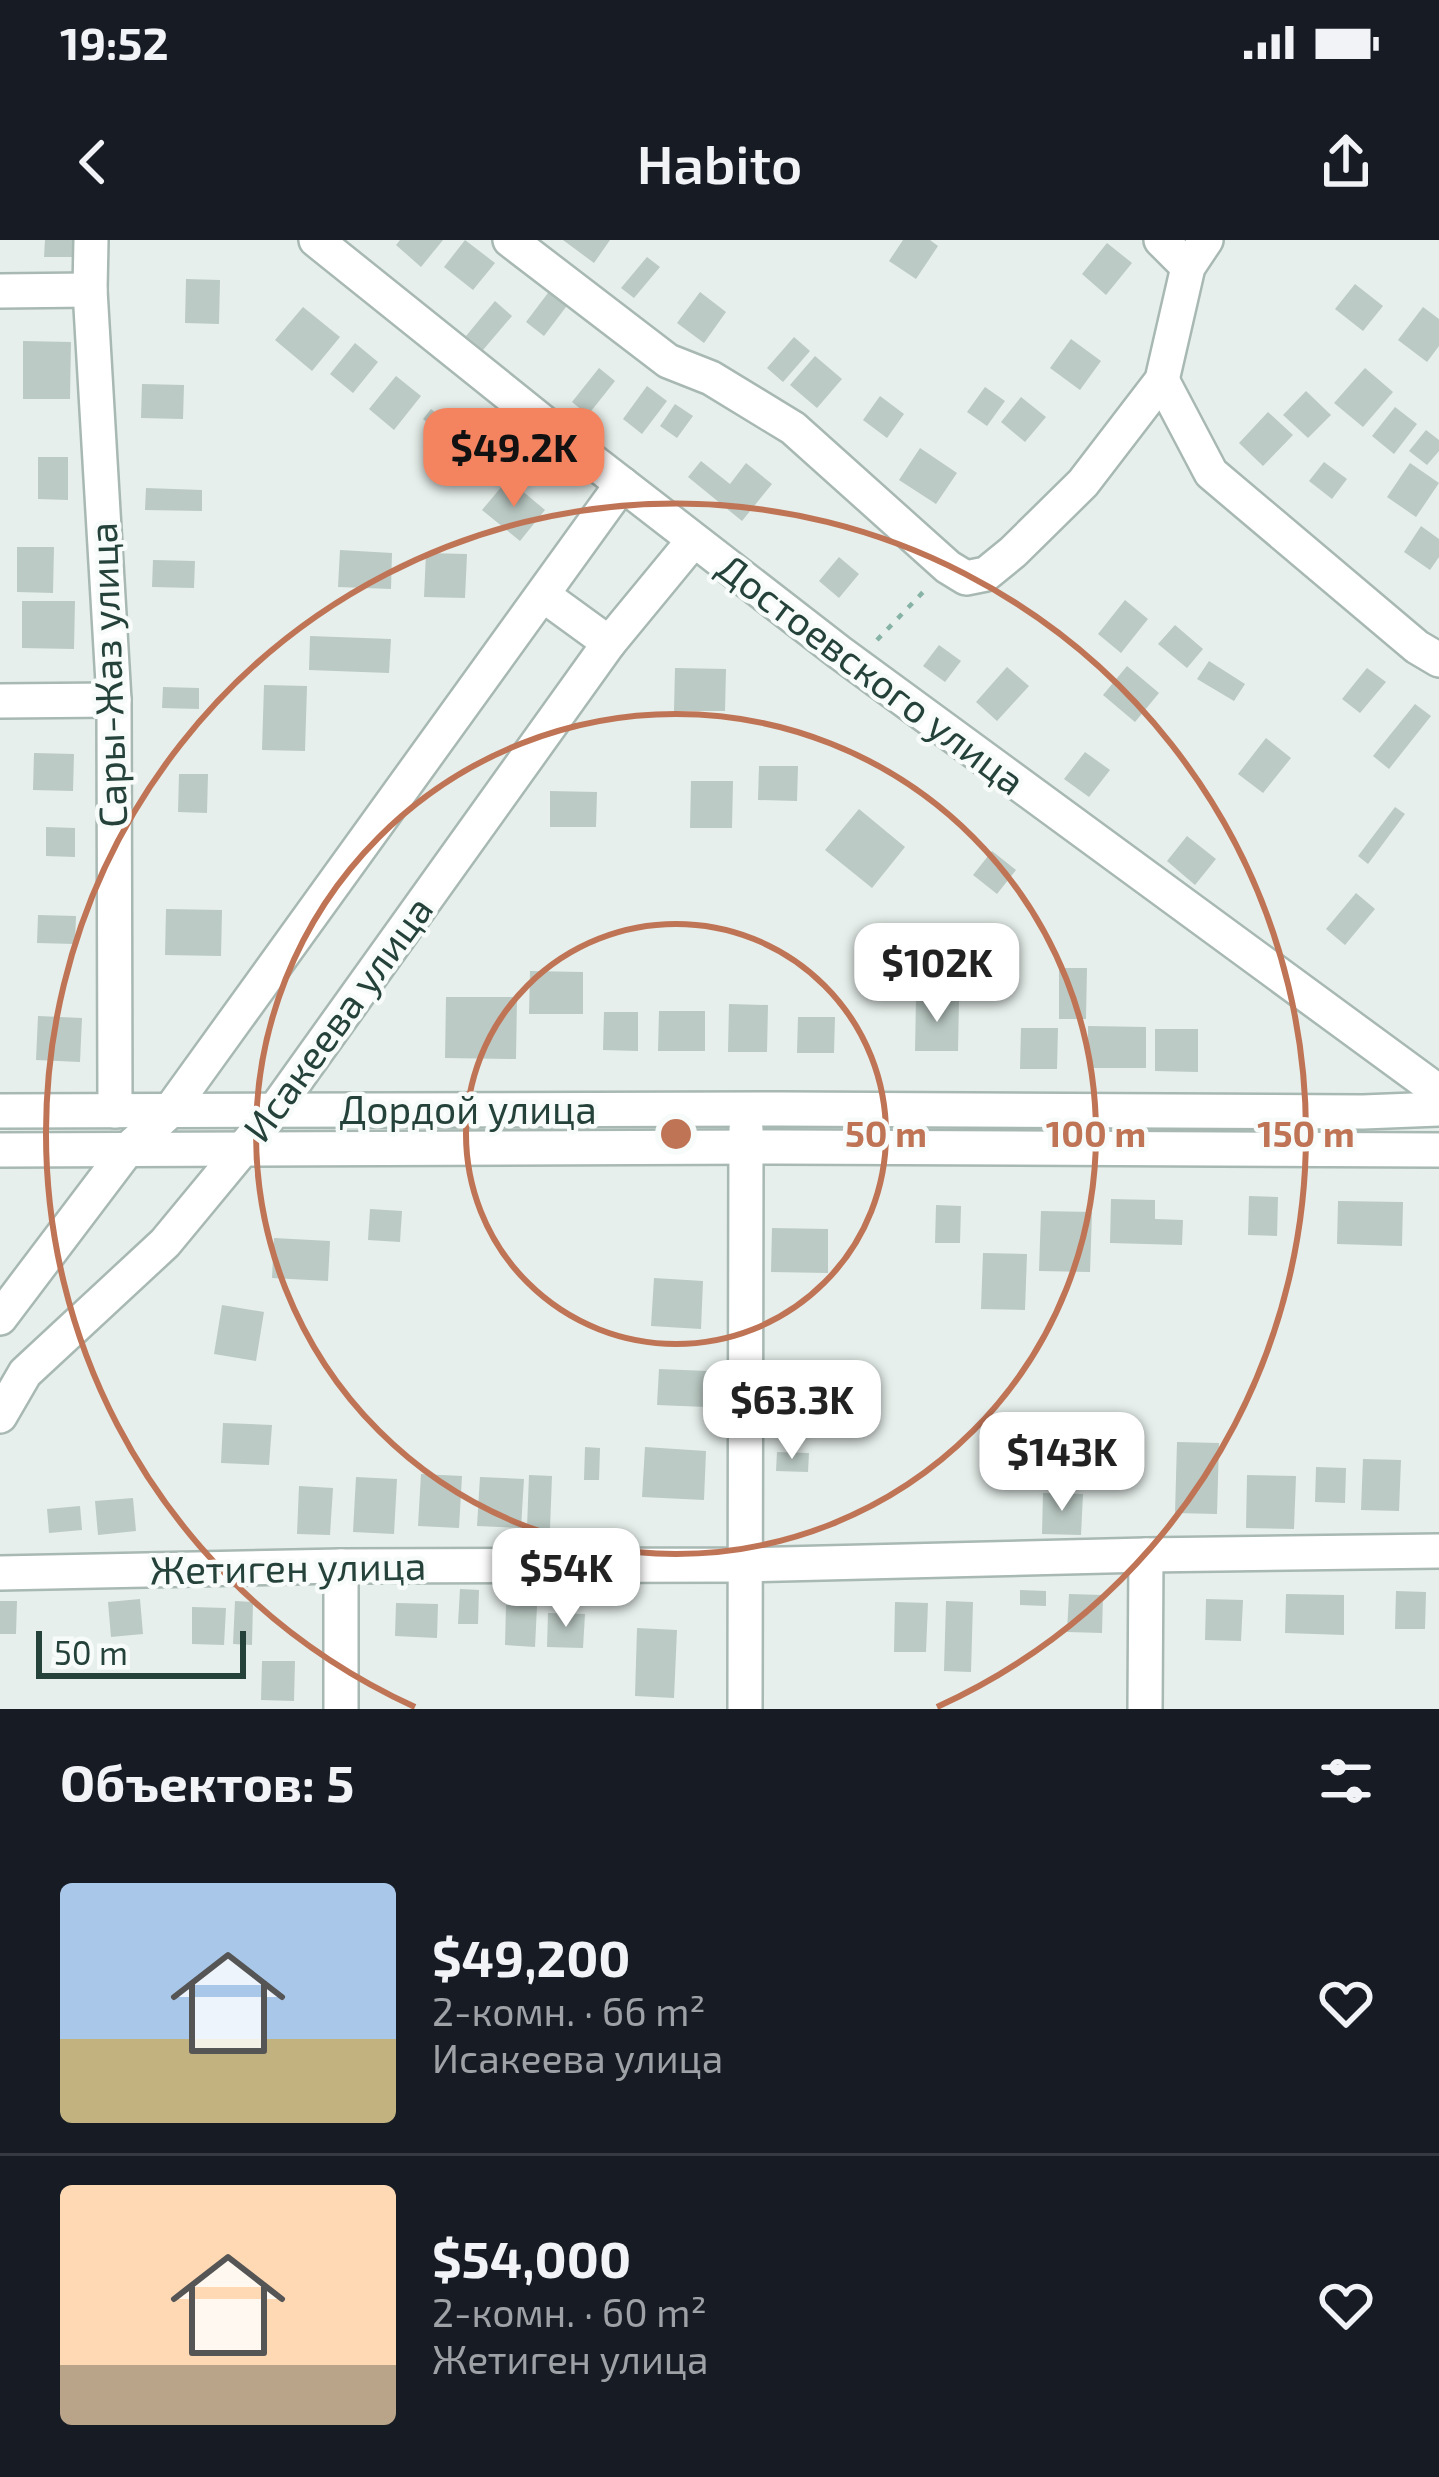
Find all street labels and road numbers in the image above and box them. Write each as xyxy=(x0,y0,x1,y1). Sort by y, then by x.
street label: Сары-Жаз улица xyxy=(78,521,136,829)
street label: Достоевского улица xyxy=(709,542,1035,804)
street label: Исакеева улица xyxy=(232,886,442,1150)
street label: Дордой улица xyxy=(339,1085,597,1133)
street label: Жетиген улица xyxy=(149,1541,427,1593)

